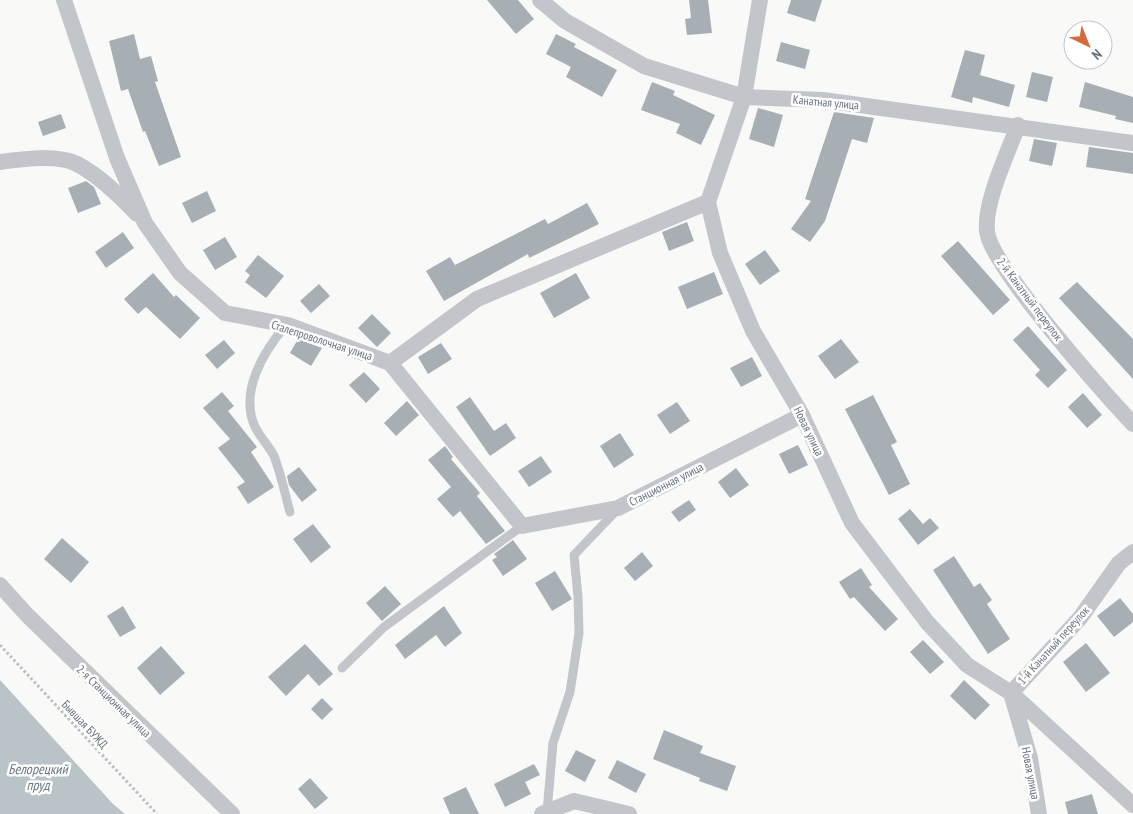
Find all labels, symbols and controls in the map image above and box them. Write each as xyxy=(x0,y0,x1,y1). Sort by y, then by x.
north arrow xyxy=(1063,20,1113,70)
text: N xyxy=(1088,45,1106,64)
street label: Канатная улица xyxy=(792,92,860,112)
street label: 2-й Канатный переулок xyxy=(994,255,1066,344)
street label: Сталепроволочная улица xyxy=(269,317,375,363)
street label: Новая улица xyxy=(791,404,827,458)
street label: Станционная улица xyxy=(626,459,706,509)
street label: 1-й Канатный переулок xyxy=(1014,603,1092,687)
street label: 2-я Станционная улица xyxy=(74,662,154,740)
street label: Бывшая БУЖД xyxy=(59,697,111,752)
street label: Новая улица xyxy=(1019,746,1043,801)
water label: Белорецкий пруд xyxy=(8,760,70,794)

